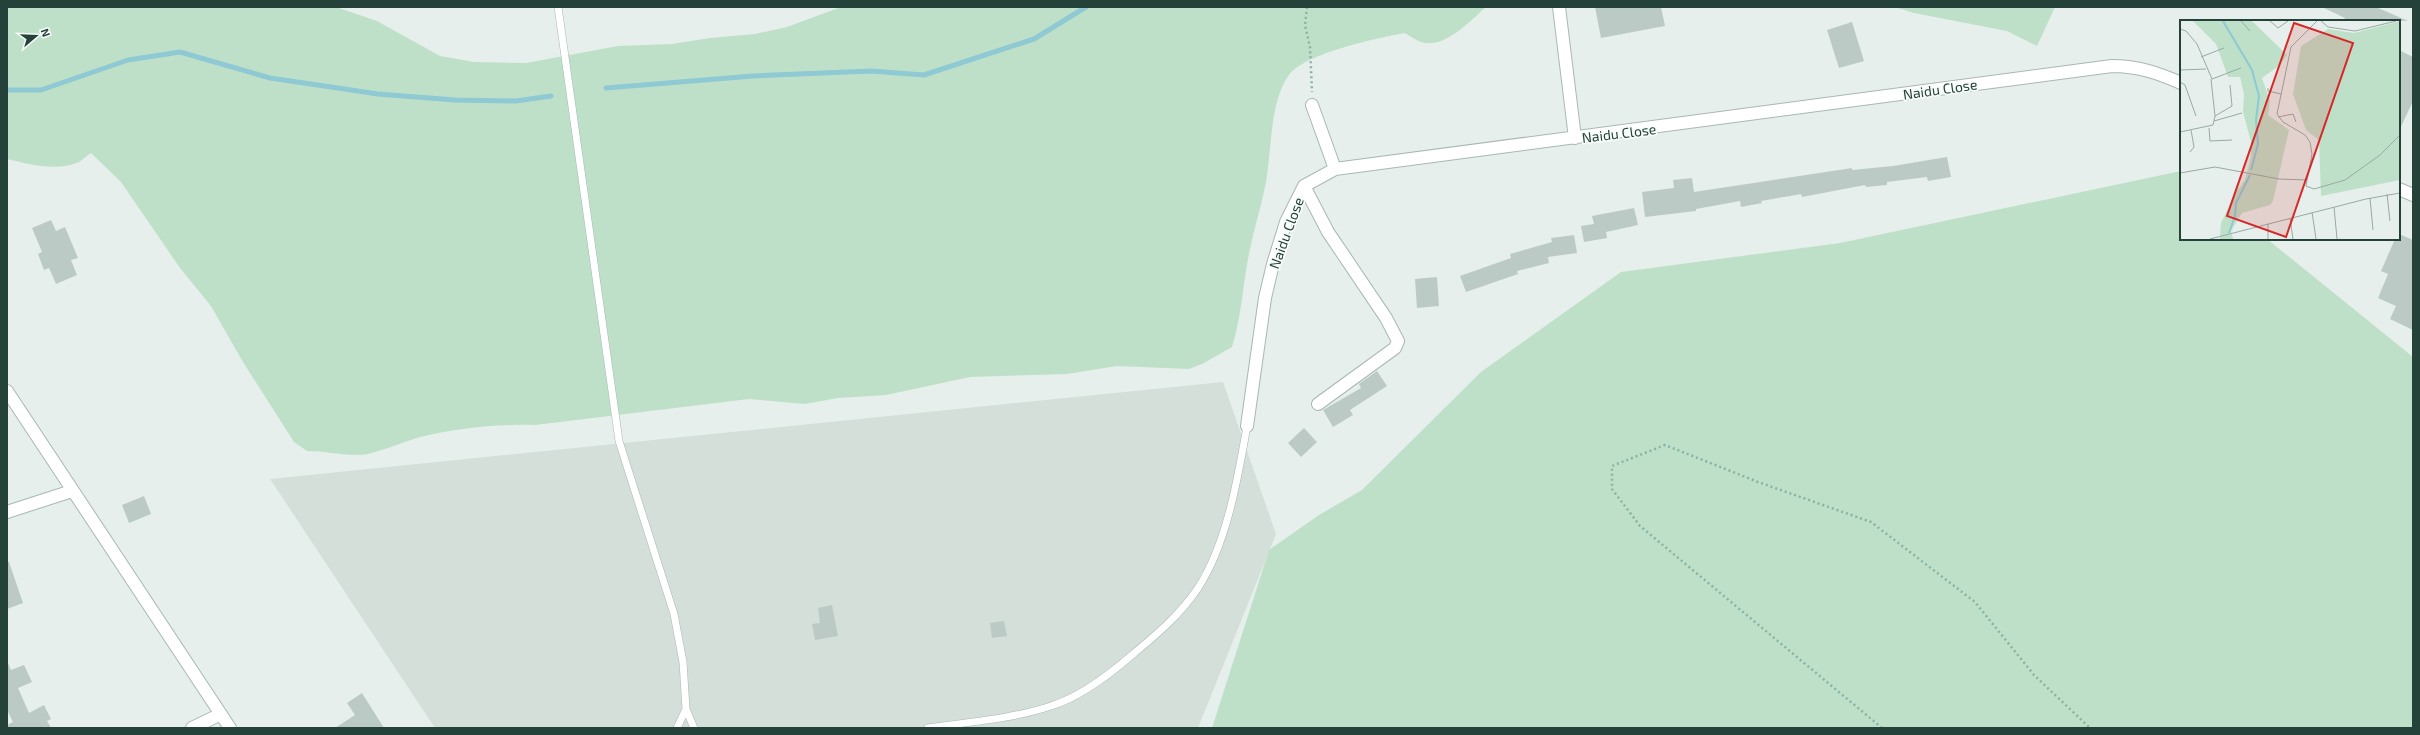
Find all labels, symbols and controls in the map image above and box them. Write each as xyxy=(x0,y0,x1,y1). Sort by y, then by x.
north arrow xyxy=(16,16,56,56)
inset map xyxy=(2180,20,2400,240)
text: N xyxy=(38,27,53,39)
street label: Naidu Close xyxy=(1902,75,1978,103)
street label: Naidu Close xyxy=(1581,120,1657,146)
street label: Naidu Close xyxy=(1265,195,1307,271)

